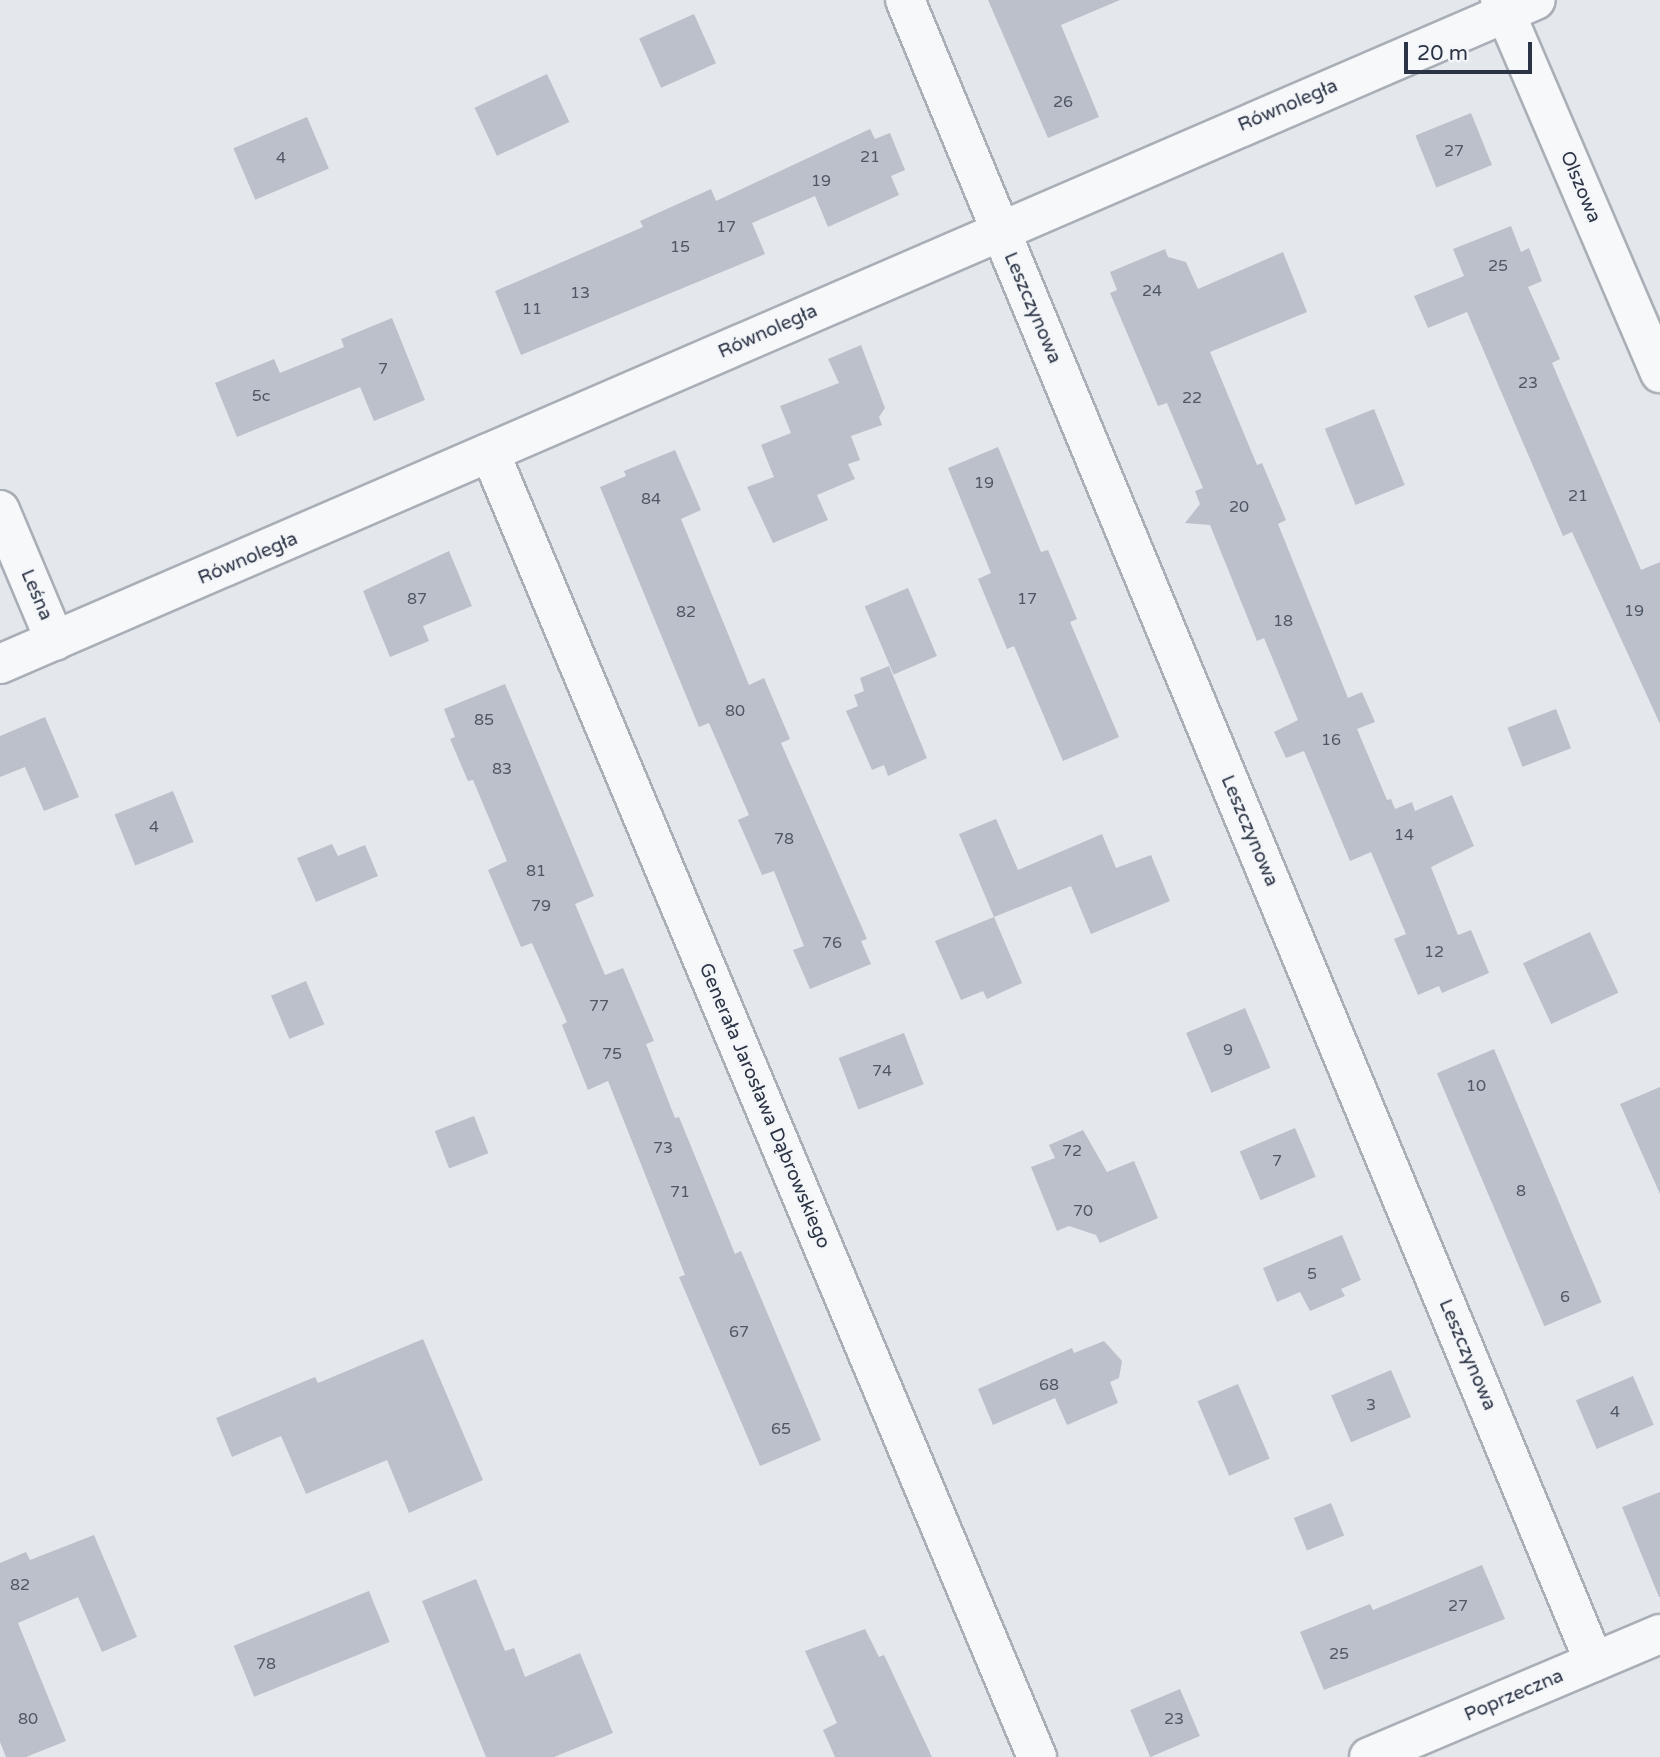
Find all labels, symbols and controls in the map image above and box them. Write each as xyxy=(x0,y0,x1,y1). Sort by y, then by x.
scale bar xyxy=(1408,28,1536,72)
text: 20 m xyxy=(1417,41,1468,66)
street label: Równoległa xyxy=(1235,75,1341,137)
house number: 26 xyxy=(1053,92,1073,112)
house number: 27 xyxy=(1444,141,1464,161)
house number: 21 xyxy=(860,147,880,167)
house number: 4 xyxy=(276,148,286,168)
street label: Olszowa xyxy=(1555,148,1605,226)
house number: 19 xyxy=(811,171,831,191)
house number: 17 xyxy=(716,217,736,237)
house number: 15 xyxy=(670,237,690,257)
street label: Leszczynowa xyxy=(998,249,1066,367)
house number: 25 xyxy=(1488,256,1508,276)
house number: 24 xyxy=(1142,281,1162,301)
house number: 13 xyxy=(570,283,590,303)
house number: 11 xyxy=(522,299,542,319)
street label: Równoległa xyxy=(715,300,821,364)
house number: 7 xyxy=(378,359,388,379)
house number: 23 xyxy=(1518,373,1538,393)
house number: 5c xyxy=(252,386,270,406)
house number: 22 xyxy=(1182,388,1202,408)
house number: 19 xyxy=(974,473,994,493)
house number: 21 xyxy=(1568,486,1588,506)
house number: 84 xyxy=(641,489,661,509)
house number: 20 xyxy=(1229,497,1249,517)
street label: Równoległa xyxy=(195,528,301,590)
street label: Leśna xyxy=(15,566,57,624)
house number: 87 xyxy=(407,589,427,609)
house number: 17 xyxy=(1017,589,1037,609)
house number: 19 xyxy=(1624,601,1644,621)
house number: 82 xyxy=(676,602,696,622)
house number: 18 xyxy=(1273,611,1293,631)
house number: 80 xyxy=(725,701,745,721)
house number: 85 xyxy=(474,710,494,730)
house number: 16 xyxy=(1321,730,1341,750)
house number: 83 xyxy=(492,759,512,779)
street label: Leszczynowa xyxy=(1215,772,1283,890)
house number: 4 xyxy=(149,817,159,837)
house number: 14 xyxy=(1394,825,1414,845)
house number: 78 xyxy=(774,829,794,849)
house number: 81 xyxy=(526,861,546,881)
house number: 79 xyxy=(531,896,551,916)
house number: 76 xyxy=(822,933,842,953)
house number: 12 xyxy=(1424,942,1444,962)
street label: Generała Jarosława Dąbrowskiego xyxy=(693,960,835,1252)
house number: 77 xyxy=(589,996,609,1016)
house number: 9 xyxy=(1223,1040,1233,1060)
house number: 75 xyxy=(602,1044,622,1064)
house number: 74 xyxy=(872,1061,892,1081)
house number: 10 xyxy=(1466,1076,1486,1096)
house number: 73 xyxy=(653,1138,673,1158)
house number: 72 xyxy=(1062,1141,1082,1161)
house number: 7 xyxy=(1272,1151,1282,1171)
house number: 8 xyxy=(1516,1181,1526,1201)
house number: 71 xyxy=(670,1182,690,1202)
house number: 70 xyxy=(1073,1201,1093,1221)
house number: 5 xyxy=(1307,1264,1317,1284)
house number: 6 xyxy=(1560,1287,1570,1307)
street label: Leszczynowa xyxy=(1433,1296,1501,1414)
house number: 67 xyxy=(729,1322,749,1342)
house number: 68 xyxy=(1039,1375,1059,1395)
house number: 3 xyxy=(1366,1395,1376,1415)
house number: 4 xyxy=(1610,1402,1620,1422)
house number: 65 xyxy=(771,1419,791,1439)
house number: 82 xyxy=(10,1575,30,1595)
house number: 27 xyxy=(1448,1596,1468,1616)
house number: 25 xyxy=(1329,1644,1349,1664)
house number: 78 xyxy=(256,1654,276,1674)
street label: Poprzeczna xyxy=(1461,1665,1567,1727)
house number: 80 xyxy=(18,1709,38,1729)
house number: 23 xyxy=(1164,1709,1184,1729)

